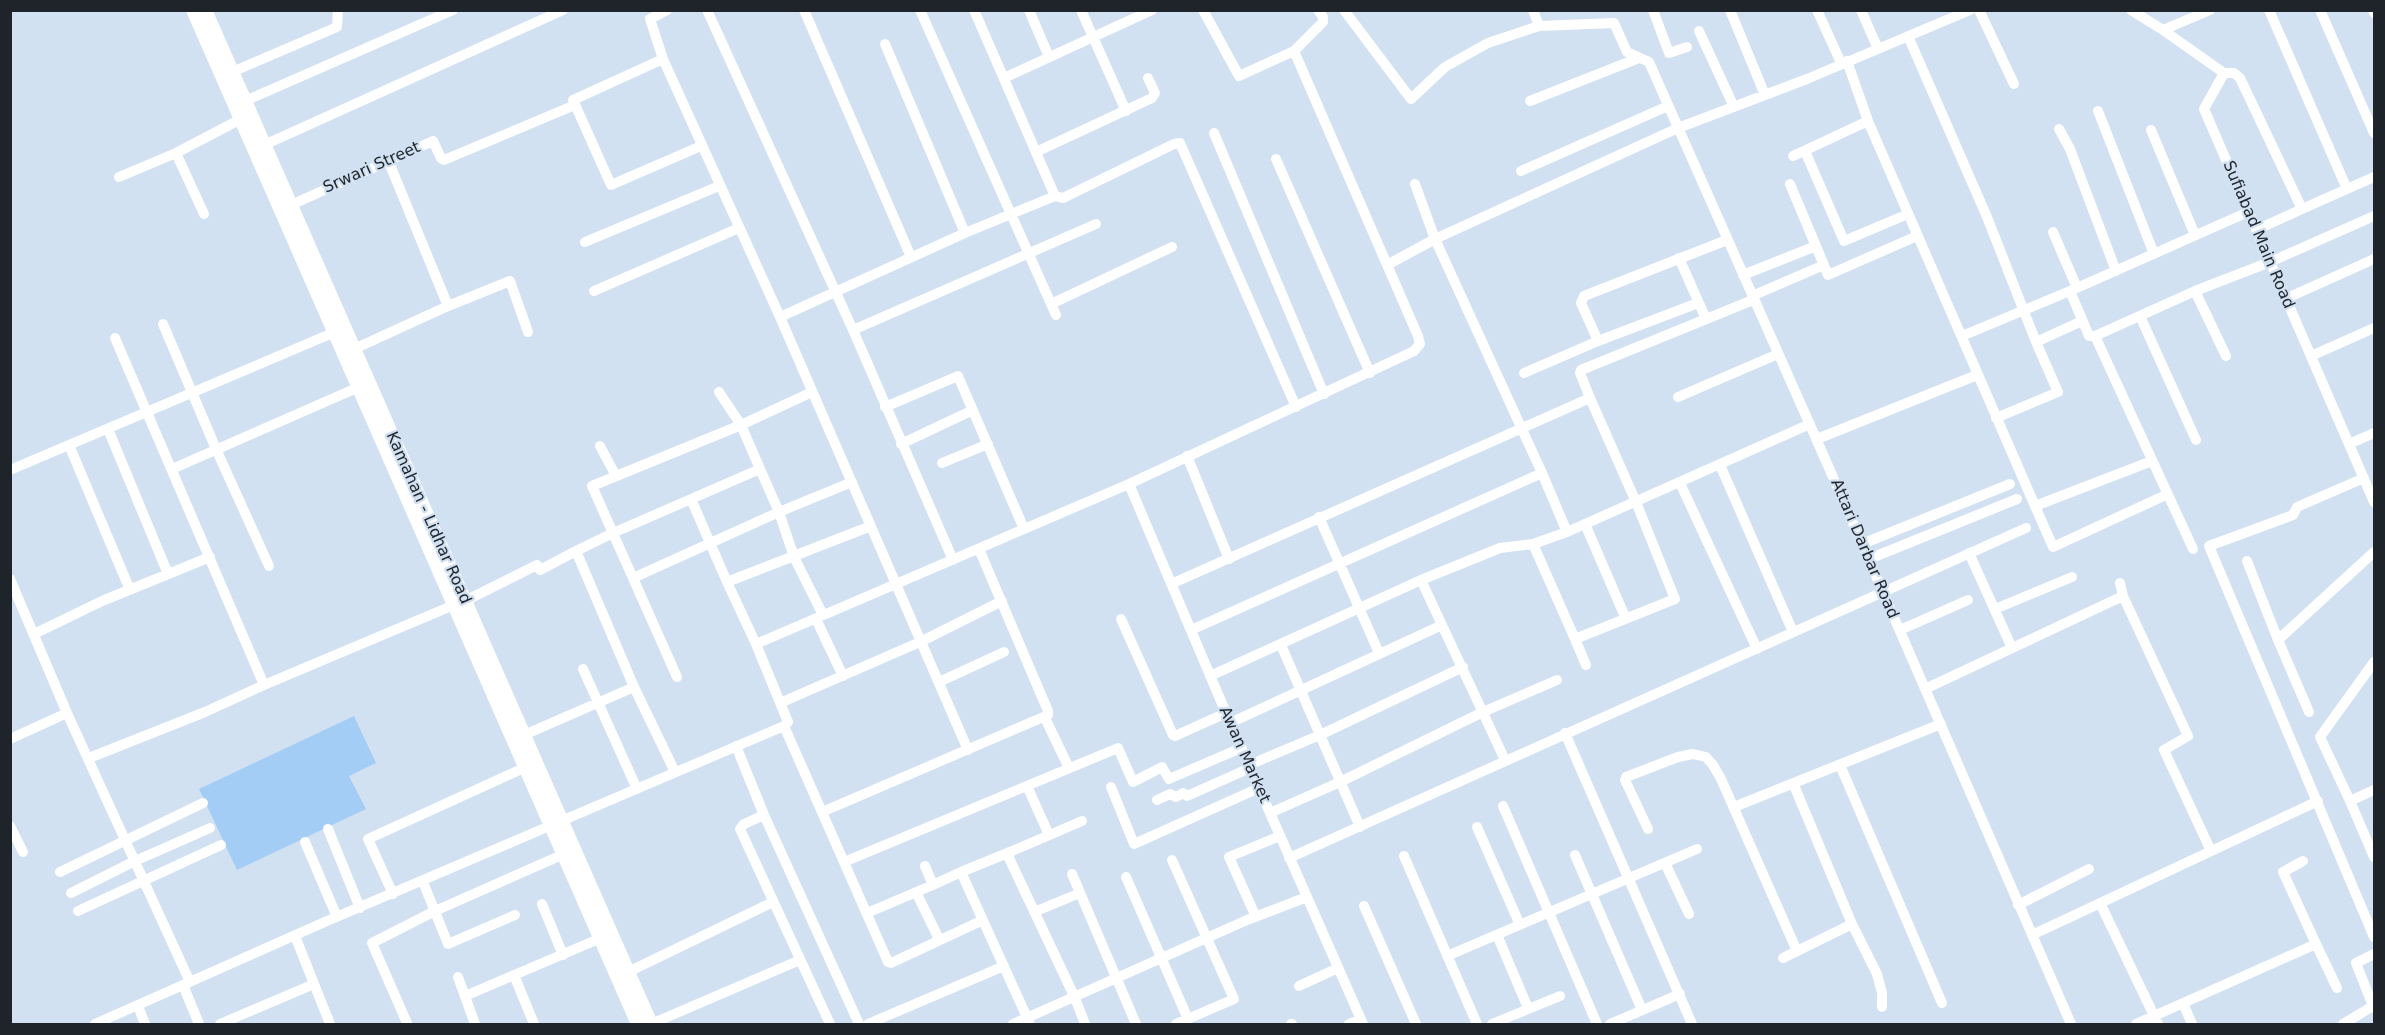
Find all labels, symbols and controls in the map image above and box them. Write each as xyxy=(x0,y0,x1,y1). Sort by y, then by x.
street label: Srwari Street xyxy=(320,138,424,198)
street label: Sufiabad Main Road xyxy=(2218,158,2298,312)
street label: Kamahan - Lidhar Road xyxy=(381,429,475,607)
street label: Attari Darbar Road xyxy=(1826,476,1902,622)
street label: Awan Market xyxy=(1214,704,1274,806)

